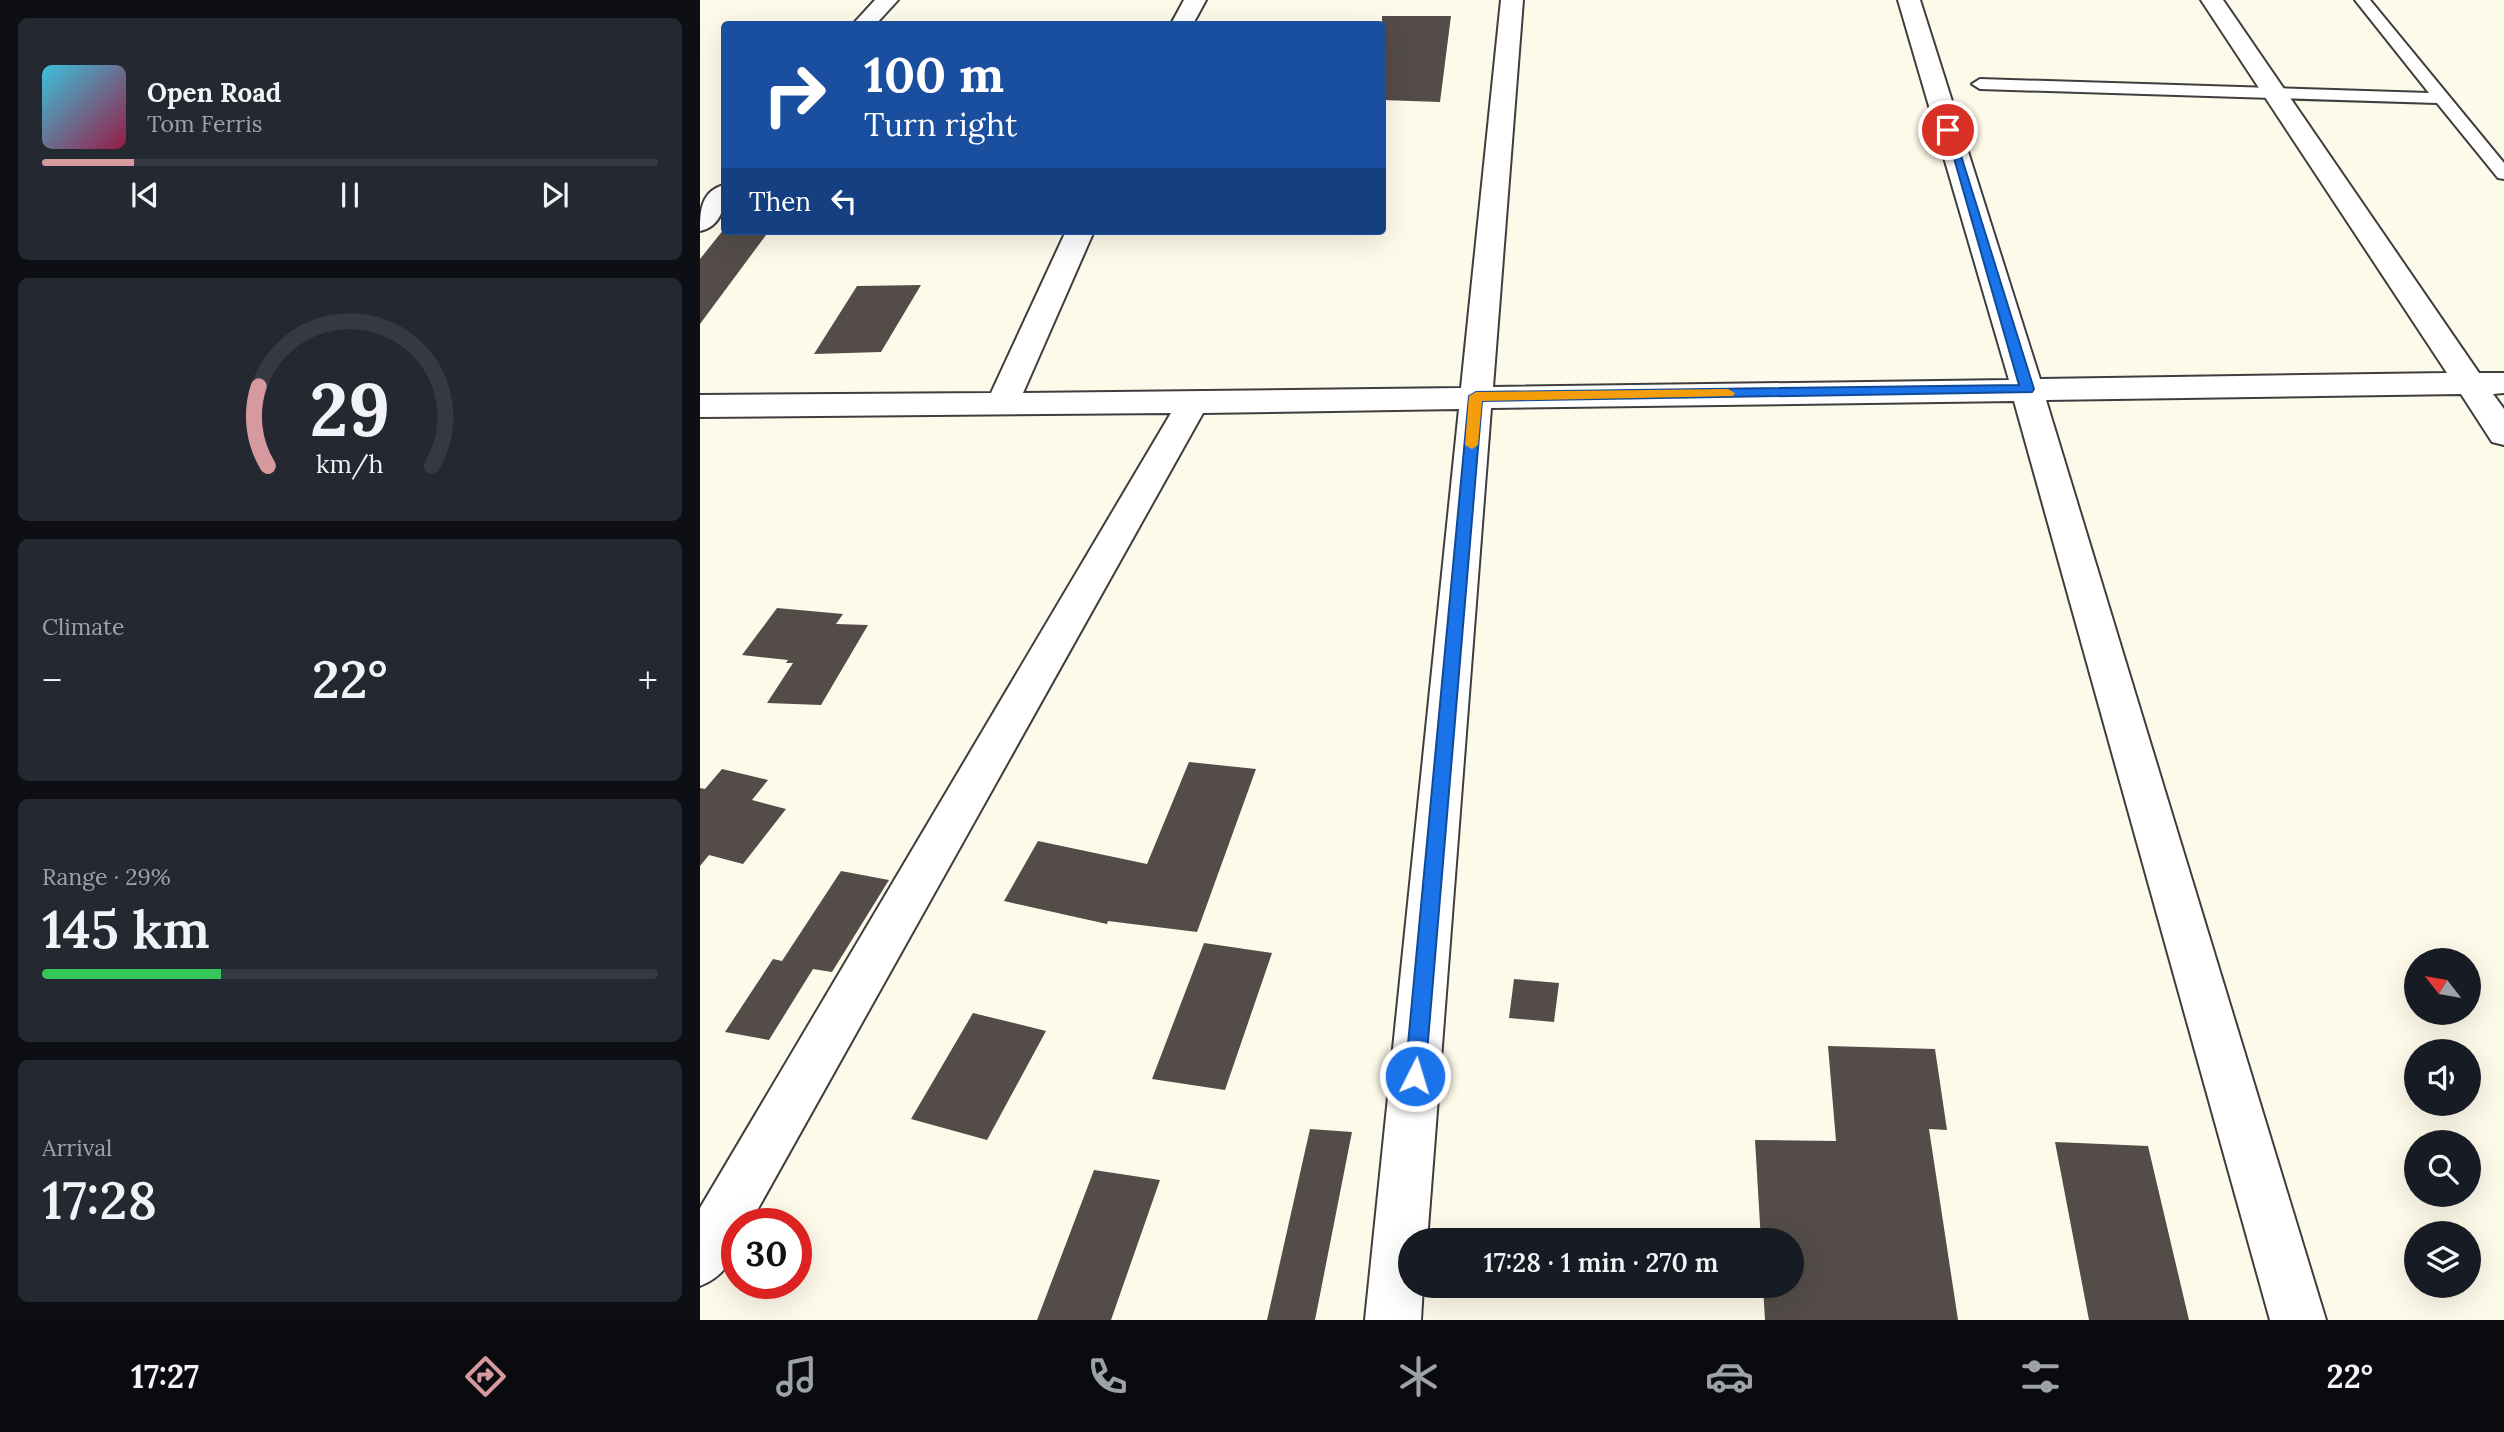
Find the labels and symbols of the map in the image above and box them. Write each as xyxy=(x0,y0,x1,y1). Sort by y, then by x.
pin xyxy=(1918,100,1978,160)
north arrow xyxy=(2404,948,2482,1026)
position arrow xyxy=(1378,1039,1452,1113)
speed limit sign: 30 xyxy=(721,1208,812,1299)

